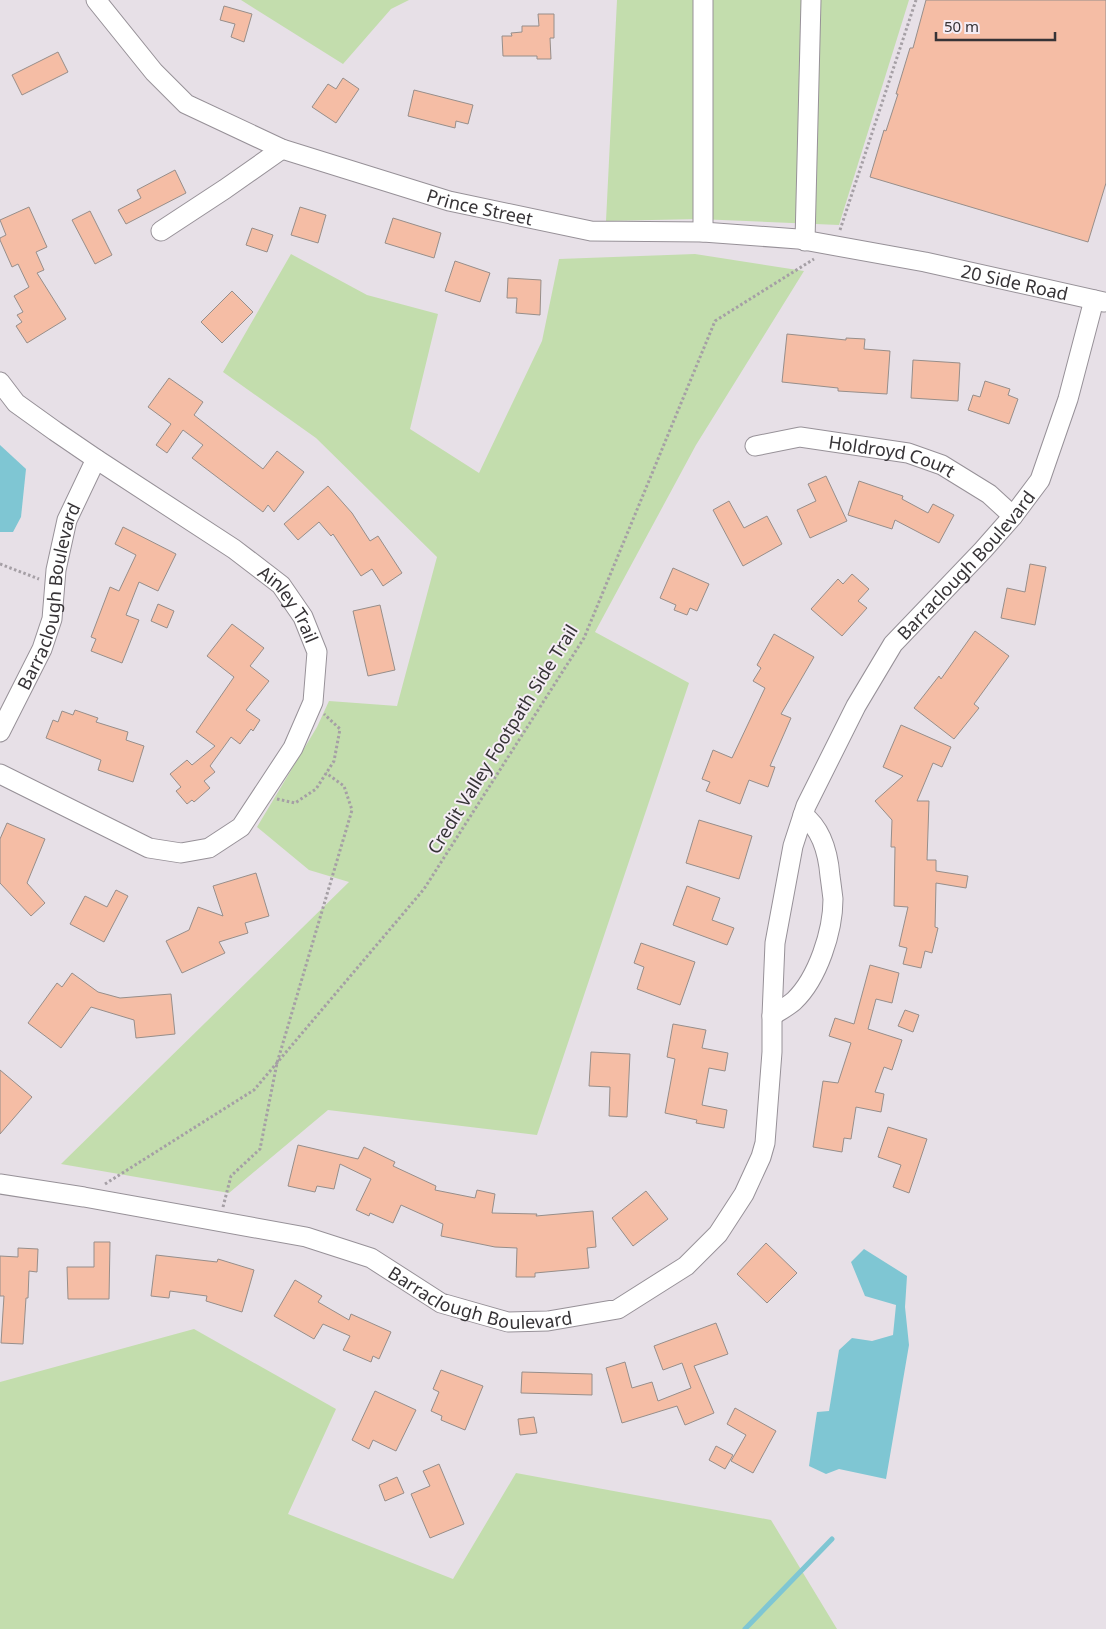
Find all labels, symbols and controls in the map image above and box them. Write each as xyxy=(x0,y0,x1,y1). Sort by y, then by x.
scale bar xyxy=(936,10,1055,42)
text: 50 m xyxy=(944,16,979,36)
street label: Prince Street xyxy=(424,183,535,230)
street label: 20 Side Road xyxy=(959,258,1071,306)
street label: Holdroyd Court xyxy=(827,429,960,483)
street label: Barraclough Boulevard xyxy=(891,486,1040,645)
street label: Barraclough Boulevard xyxy=(11,498,86,694)
street label: Ainley Trail xyxy=(253,560,324,646)
street label: Credit Valley Footpath Side Trail xyxy=(421,620,583,858)
street label: Barraclough Boulevard xyxy=(384,1260,574,1334)

